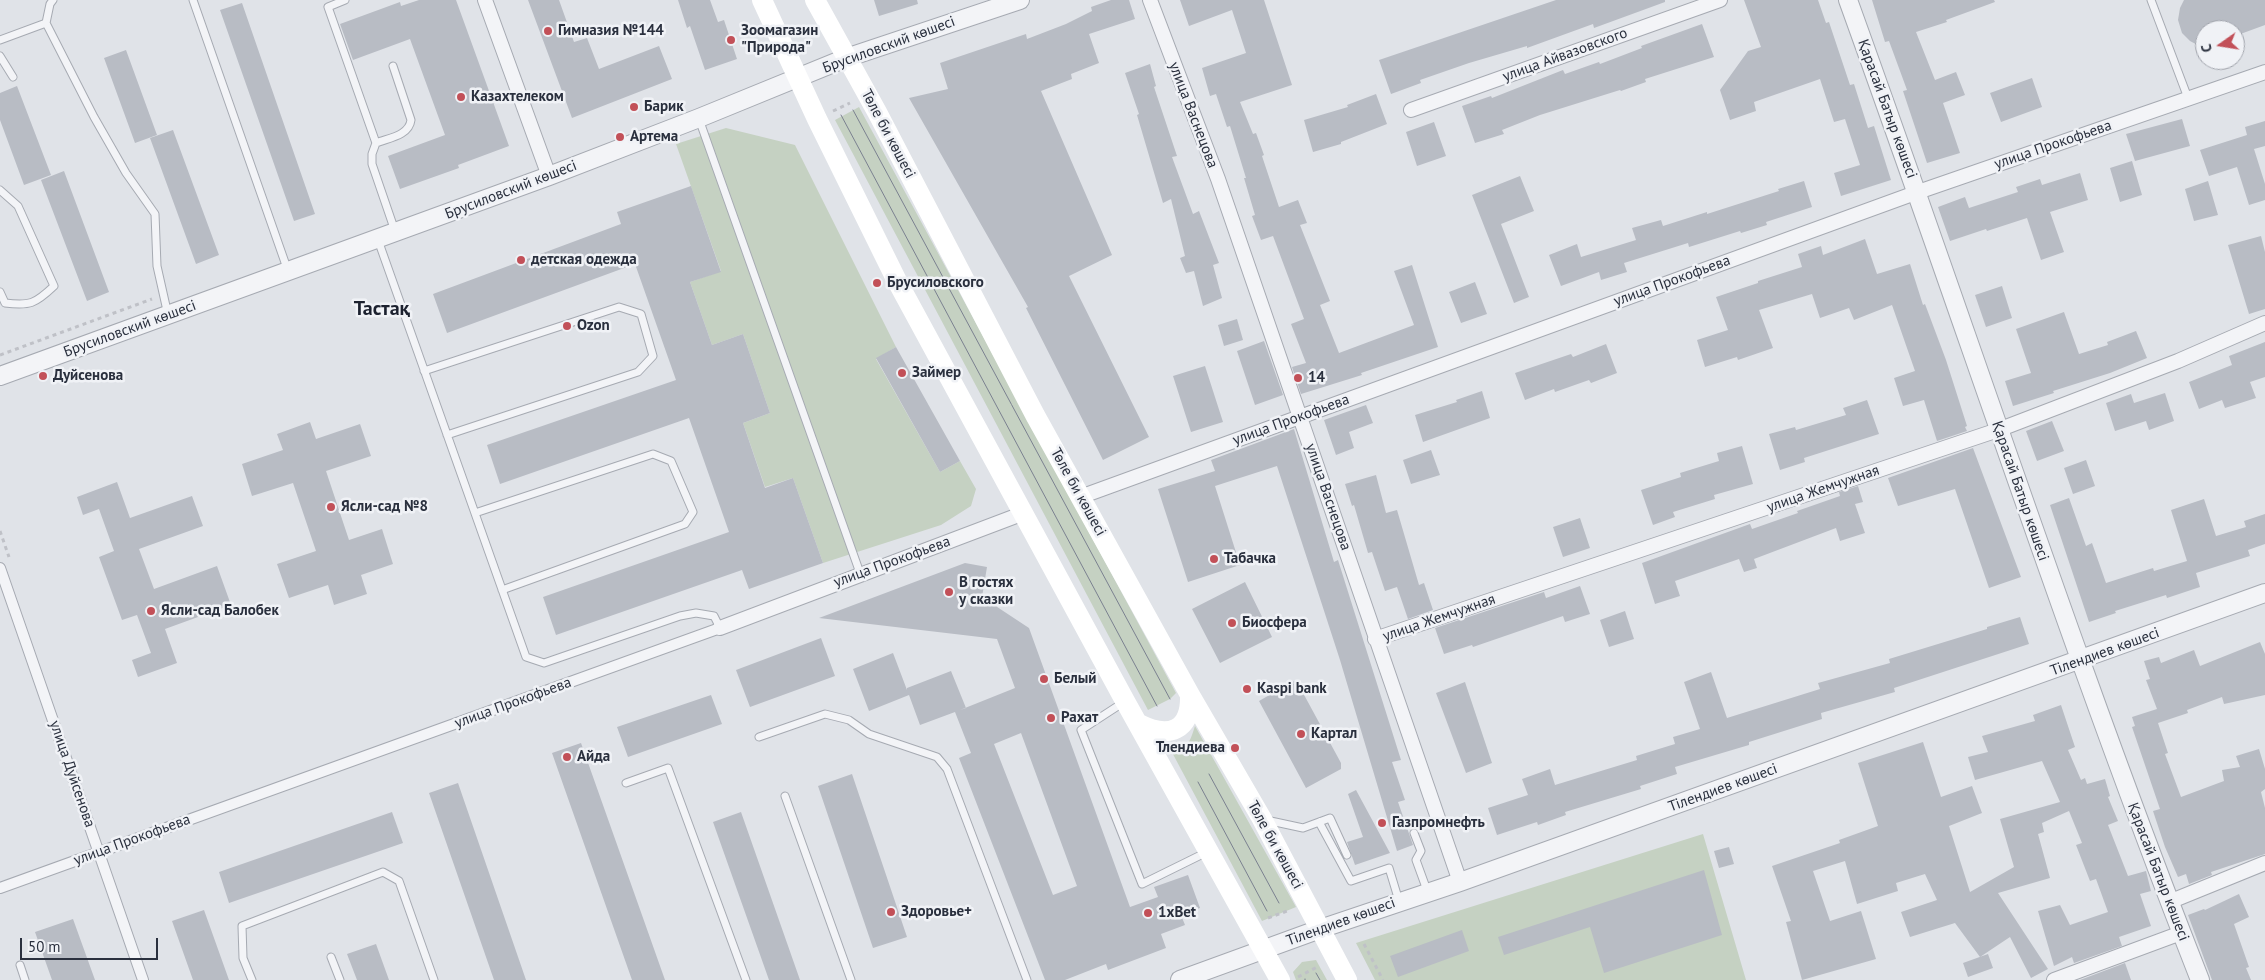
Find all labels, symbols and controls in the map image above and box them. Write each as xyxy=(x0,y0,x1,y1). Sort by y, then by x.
street label: Брусиловский көшесі xyxy=(820,13,958,77)
north arrow xyxy=(2195,20,2245,70)
place label: Гимназия №144 xyxy=(558,22,664,40)
place label: Зоомагазин "Природа" xyxy=(741,22,818,57)
street label: улица Айвазовского xyxy=(1500,24,1630,86)
marker: Гимназия №144 xyxy=(542,25,554,37)
marker: Зоомагазин "Природа" xyxy=(725,34,737,46)
street label: Қарасай Батыр көшесі xyxy=(1853,37,1921,181)
text: С xyxy=(2197,42,2216,54)
street label: улица Васнецова xyxy=(1165,59,1221,171)
street label: Төле би көшесі xyxy=(857,86,919,182)
place label: Казахтелеком xyxy=(471,88,564,106)
marker: Казахтелеком xyxy=(455,91,467,103)
place label: Барик xyxy=(644,98,684,116)
marker: Барик xyxy=(628,101,640,113)
street label: улица Прокофьева xyxy=(1992,116,2114,174)
place label: Артема xyxy=(630,128,678,146)
marker: Артема xyxy=(614,131,626,143)
street label: Брусиловский көшесі xyxy=(443,157,579,223)
place label: детская одежда xyxy=(531,251,637,269)
street label: улица Прокофьева xyxy=(1611,252,1733,310)
marker: детская одежда xyxy=(515,254,527,266)
place label: Брусиловского xyxy=(887,274,984,292)
marker: Брусиловского xyxy=(871,277,883,289)
street label: Брусиловский көшесі xyxy=(61,297,199,361)
district label: Тастақ xyxy=(354,297,410,321)
place label: Ozon xyxy=(577,317,610,335)
marker: Ozon xyxy=(561,320,573,332)
place label: Займер xyxy=(912,364,961,382)
place label: Дуйсенова xyxy=(53,367,123,385)
marker: Займер xyxy=(896,367,908,379)
place label: 14 xyxy=(1308,369,1325,387)
marker: Дуйсенова xyxy=(37,370,49,382)
marker: 14 xyxy=(1292,372,1304,384)
street label: улица Прокофьева xyxy=(1230,391,1352,449)
street label: Қарасай Батыр көшесі xyxy=(1988,419,2052,563)
street label: улица Васнецова xyxy=(1301,441,1355,553)
street label: Төле би көшесі xyxy=(1046,445,1110,539)
street label: улица Жемчужная xyxy=(1764,461,1882,517)
place label: Ясли-сад №8 xyxy=(341,498,428,516)
marker: Ясли-сад №8 xyxy=(325,501,337,513)
street label: улица Прокофьева xyxy=(831,533,953,591)
place label: Табачка xyxy=(1224,550,1276,568)
marker: Табачка xyxy=(1208,553,1220,565)
place label: В гостях у сказки xyxy=(959,574,1013,609)
marker: В гостях у сказки xyxy=(943,586,955,598)
street label: улица Жемчужная xyxy=(1380,590,1498,646)
place label: Ясли-сад Балобек xyxy=(161,602,279,620)
marker: Ясли-сад Балобек xyxy=(145,605,157,617)
place label: Биосфера xyxy=(1242,614,1307,632)
marker: Биосфера xyxy=(1226,617,1238,629)
street label: Тілендиев көшесі xyxy=(2048,624,2162,680)
place label: Белый xyxy=(1054,670,1096,688)
marker: Белый xyxy=(1038,673,1050,685)
street label: улица Прокофьева xyxy=(452,674,574,732)
place label: Kaspi bank xyxy=(1257,680,1327,698)
marker: Kaspi bank xyxy=(1241,683,1253,695)
place label: Рахат xyxy=(1061,709,1098,727)
marker: Рахат xyxy=(1045,712,1057,724)
street label: улица Дуйсенова xyxy=(45,718,99,830)
place label: Картал xyxy=(1311,725,1357,743)
marker: Картал xyxy=(1295,728,1307,740)
place label: Тлендиева xyxy=(1156,739,1225,757)
marker: Тлендиева xyxy=(1229,742,1241,754)
place label: Айда xyxy=(577,748,610,766)
marker: Айда xyxy=(561,751,573,763)
street label: Тілендиев көшесі xyxy=(1666,760,1780,816)
street label: Төле би көшесі xyxy=(1243,798,1307,892)
street label: Қарасай Батыр көшесі xyxy=(2123,800,2193,944)
street label: улица Прокофьева xyxy=(71,811,193,869)
place label: Газпромнефть xyxy=(1392,814,1485,832)
marker: Газпромнефть xyxy=(1376,817,1388,829)
street label: Тілендиев көшесі xyxy=(1284,894,1398,950)
place label: Здоровье+ xyxy=(901,903,972,921)
place label: 1xBet xyxy=(1158,904,1196,922)
marker: Здоровье+ xyxy=(885,906,897,918)
marker: 1xBet xyxy=(1142,907,1154,919)
scale bar xyxy=(22,928,160,960)
text: 50 m xyxy=(28,937,61,956)

